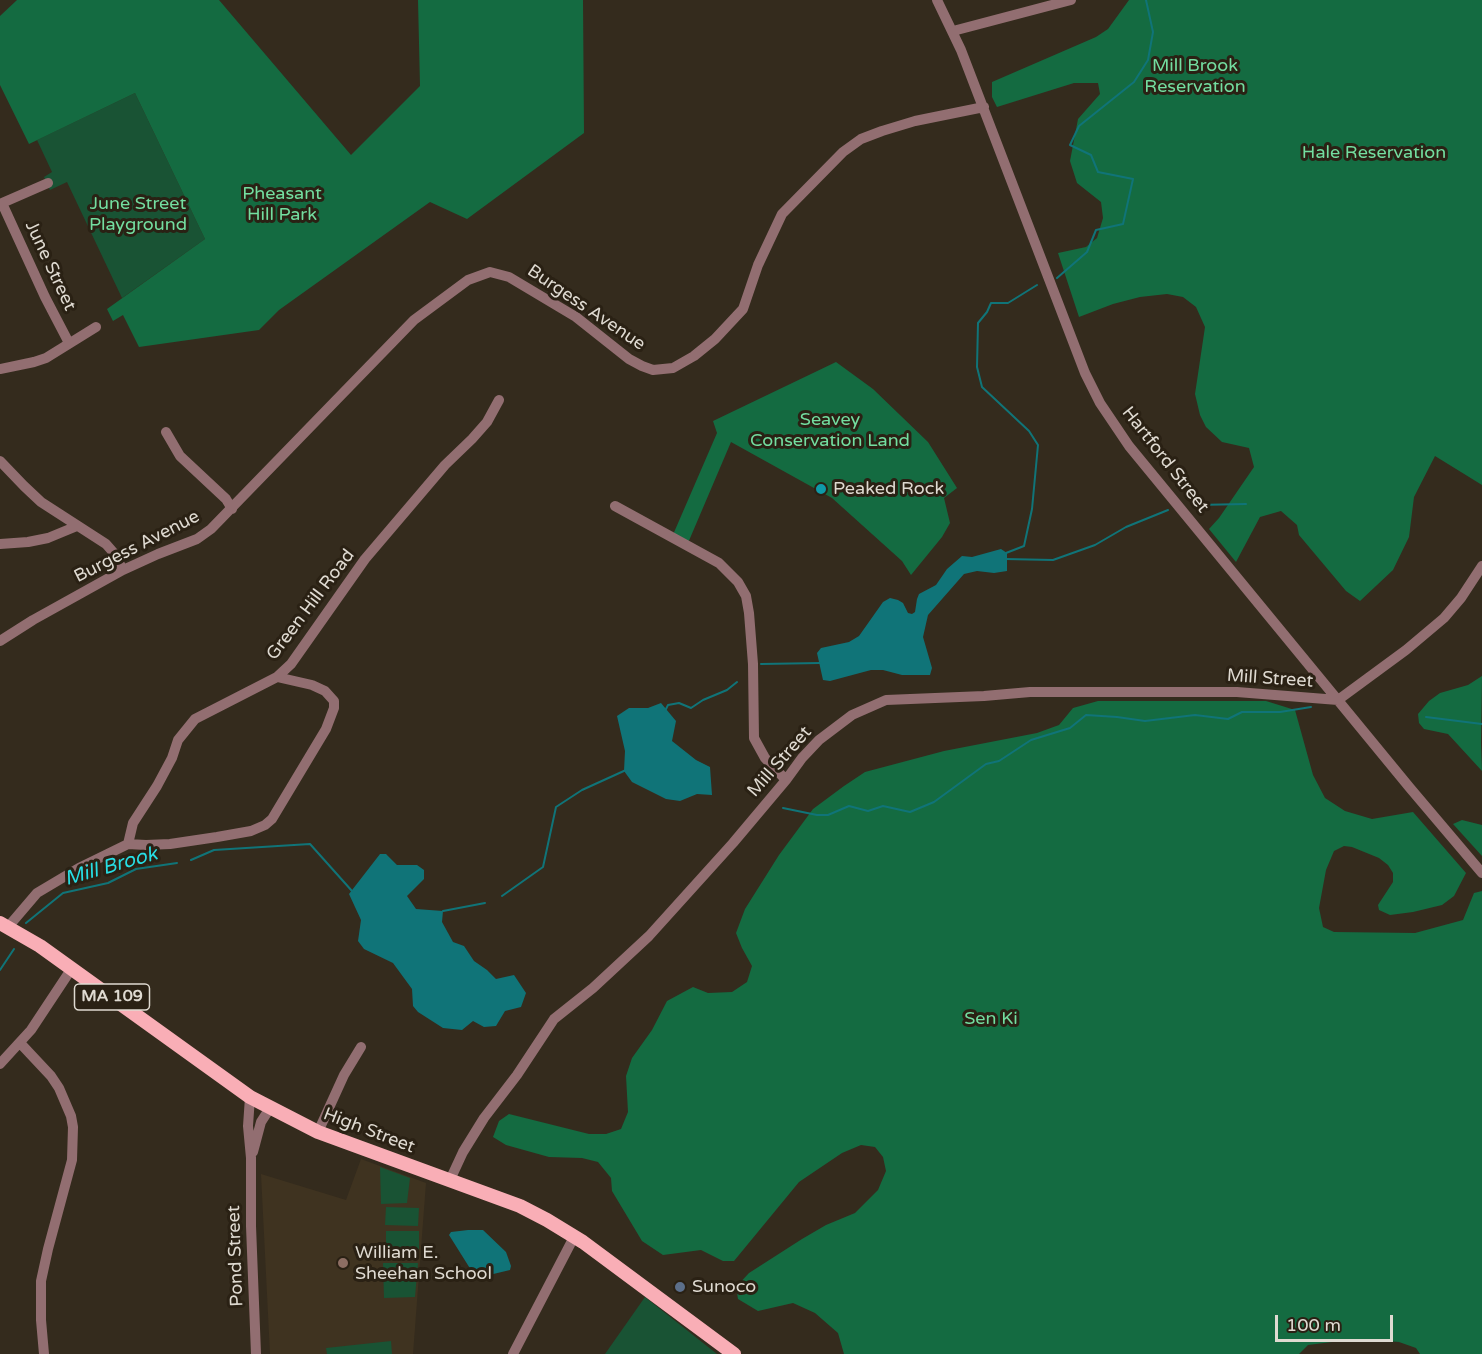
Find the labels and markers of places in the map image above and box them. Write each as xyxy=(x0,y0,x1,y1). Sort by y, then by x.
place label: Peaked Rock xyxy=(833,478,944,500)
marker: Peaked Rock xyxy=(814,482,828,496)
place label: William E. Sheehan School xyxy=(355,1242,492,1284)
marker: William E. Sheehan School xyxy=(336,1256,350,1270)
place label: Sunoco xyxy=(692,1276,756,1298)
marker: Sunoco xyxy=(673,1280,687,1294)

